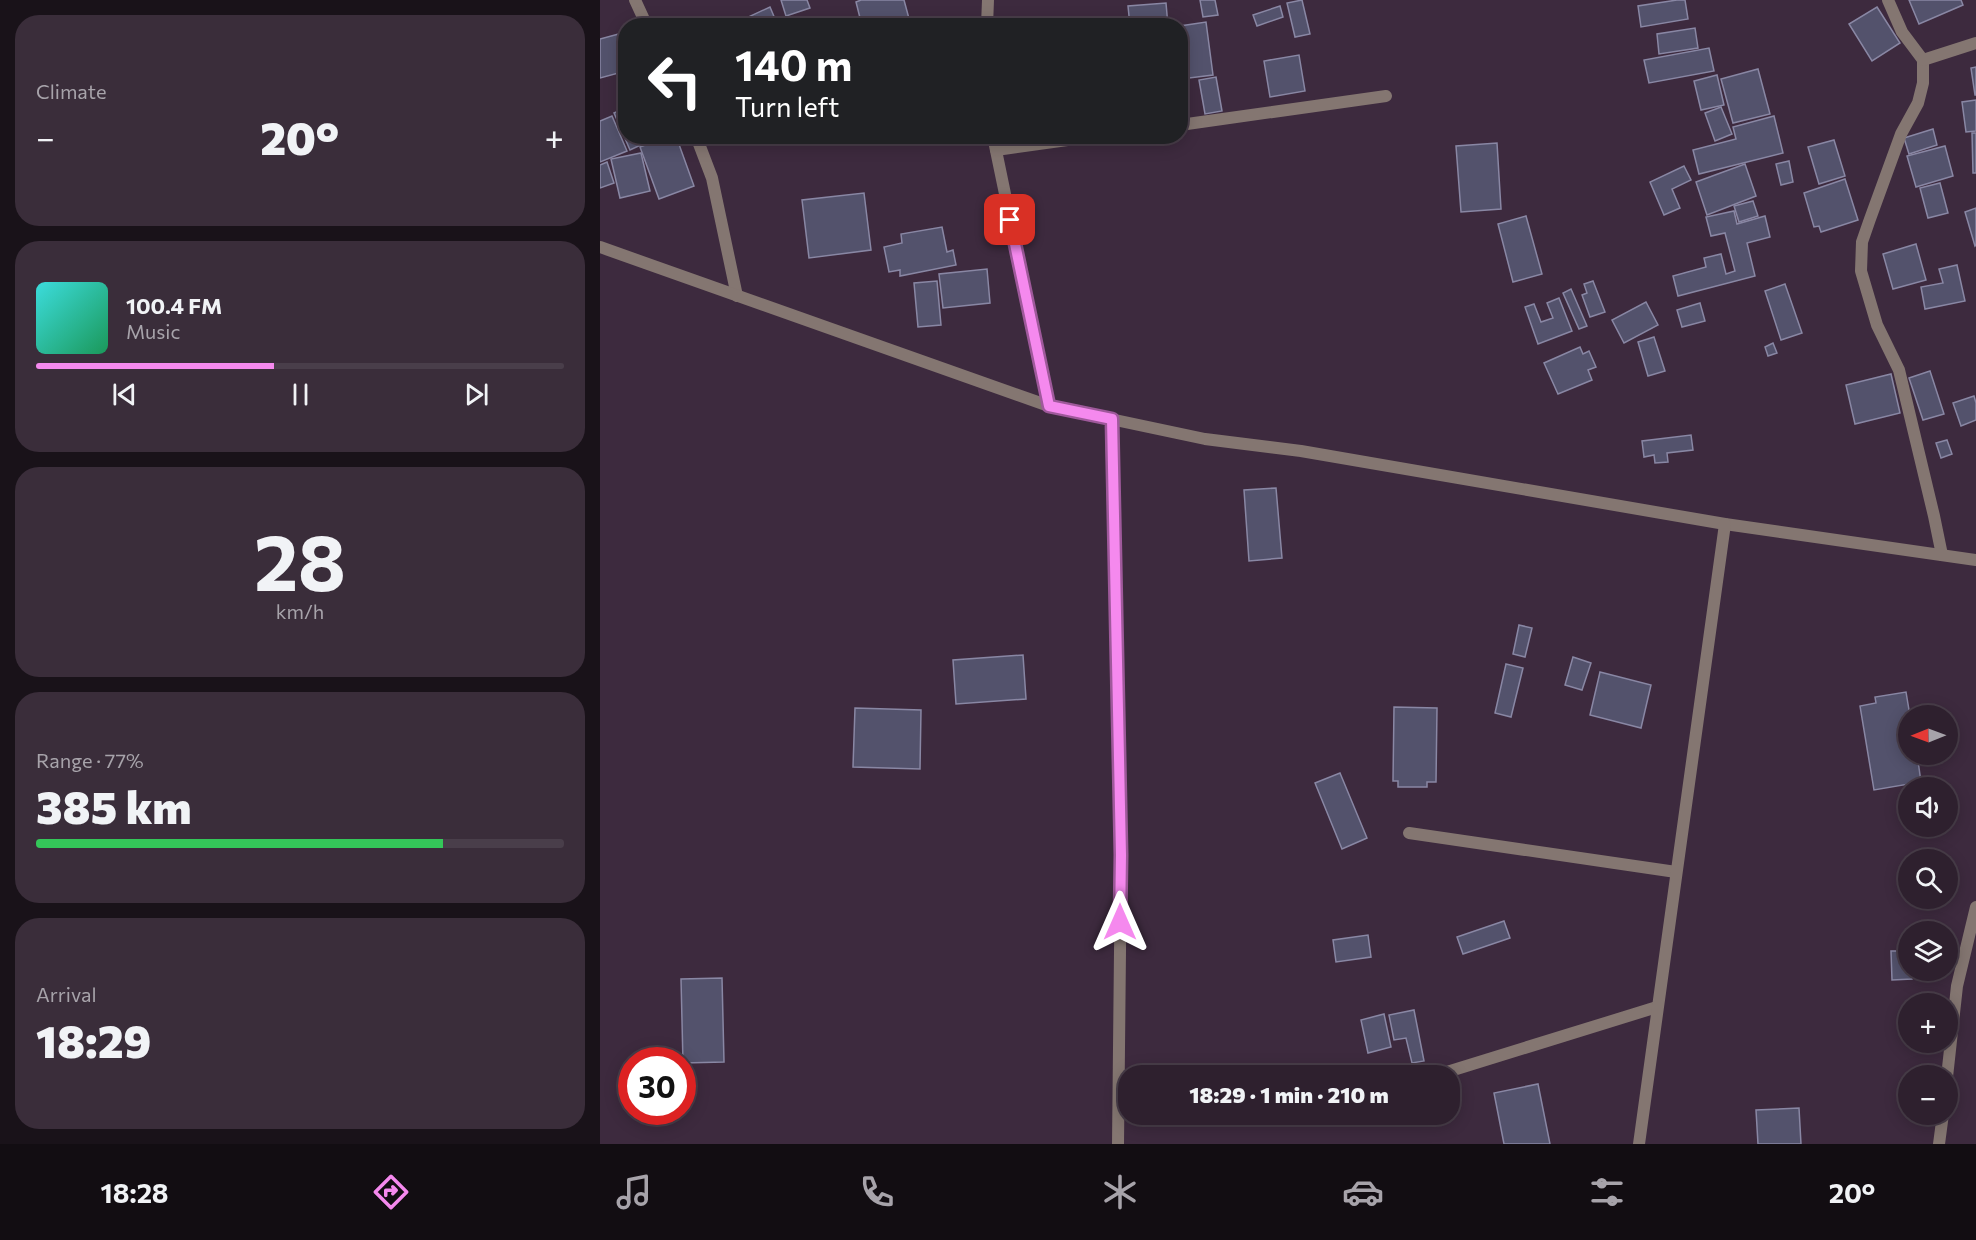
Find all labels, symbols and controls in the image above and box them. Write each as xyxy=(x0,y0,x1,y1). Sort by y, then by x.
text: 140 m xyxy=(735,38,852,90)
icon: left xyxy=(636,42,714,120)
text: Climate xyxy=(36,79,106,103)
text: Turn left xyxy=(735,90,839,123)
text: 20° xyxy=(260,109,339,164)
text: − xyxy=(36,116,55,157)
text: + xyxy=(545,116,564,157)
pin xyxy=(984,194,1035,245)
icon: arrive xyxy=(993,203,1026,236)
text: 100.4 FM xyxy=(126,292,222,319)
text: Music xyxy=(126,319,180,343)
icon: previous xyxy=(108,378,141,411)
icon: pause xyxy=(284,378,317,411)
icon: next xyxy=(460,378,493,411)
text: 28 xyxy=(254,512,346,607)
text: km/h xyxy=(276,599,324,623)
north arrow xyxy=(1898,705,1958,765)
map controls xyxy=(1898,705,1958,1125)
text: Range · 77% xyxy=(36,748,144,772)
button: sound xyxy=(1898,777,1958,837)
text: 385 km xyxy=(36,778,192,833)
button: search xyxy=(1898,849,1958,909)
position arrow xyxy=(1088,890,1152,954)
button: layers xyxy=(1898,921,1958,981)
text: Arrival xyxy=(36,982,97,1006)
button: + xyxy=(1898,993,1958,1053)
text: 18:29 xyxy=(36,1012,151,1067)
speed limit sign: 30 xyxy=(618,1047,696,1125)
button: − xyxy=(1898,1065,1958,1125)
text: 18:29 · 1 min · 210 m xyxy=(1189,1081,1389,1108)
icon: directions xyxy=(370,1171,412,1213)
icon: music xyxy=(613,1171,655,1213)
icon: phone xyxy=(856,1171,898,1213)
icon: climate xyxy=(1099,1171,1141,1213)
icon: car xyxy=(1342,1171,1384,1213)
icon: filters xyxy=(1586,1171,1628,1213)
text: 18:28 xyxy=(101,1176,169,1209)
text: 20° xyxy=(1829,1176,1875,1209)

